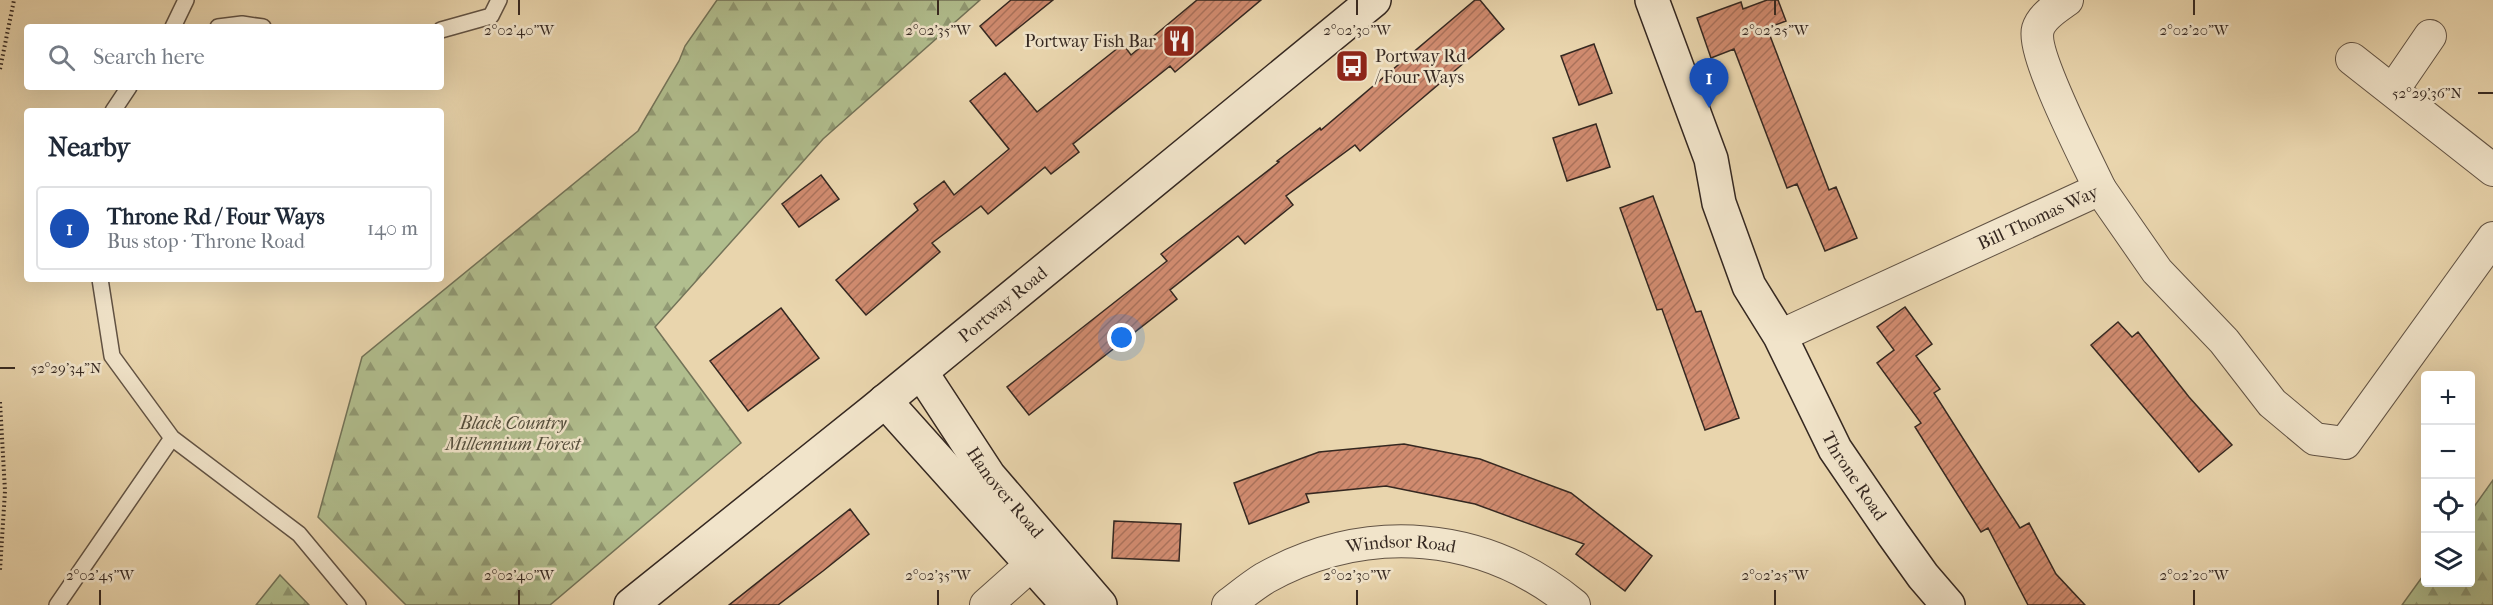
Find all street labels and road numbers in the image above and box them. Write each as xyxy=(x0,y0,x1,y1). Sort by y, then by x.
street label: Bill Thomas Way xyxy=(1974,180,2103,254)
street label: Portway Road xyxy=(954,262,1052,347)
street label: Throne Road xyxy=(1818,428,1891,525)
street label: Hanover Road xyxy=(962,443,1048,542)
street label: Windsor Road xyxy=(1343,531,1458,558)

